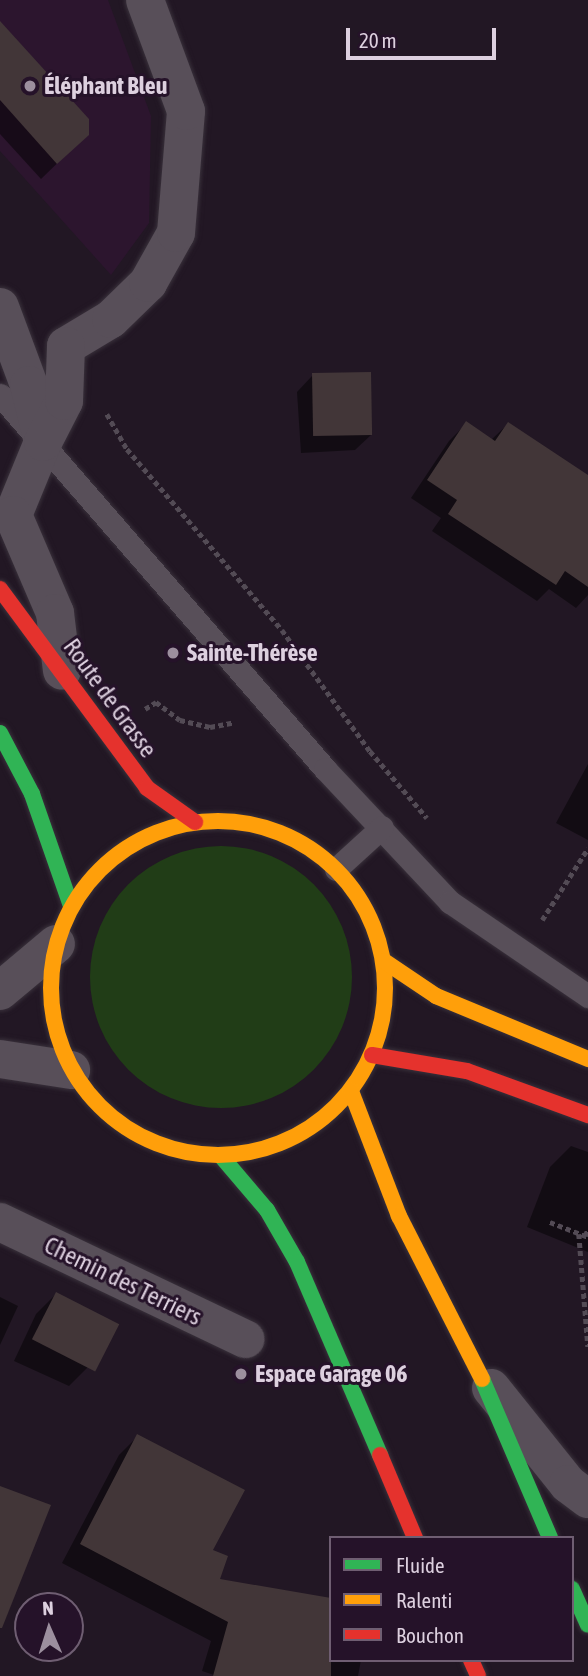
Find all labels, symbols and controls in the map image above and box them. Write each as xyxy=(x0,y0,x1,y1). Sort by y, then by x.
scale bar xyxy=(350,14,500,58)
text: 20 m xyxy=(359,28,397,52)
place label: Éléphant Bleu xyxy=(44,72,167,100)
marker: Éléphant Bleu xyxy=(22,78,38,94)
street label: Route de Grasse xyxy=(57,633,163,763)
place label: Sainte-Thérèse xyxy=(187,639,318,667)
marker: Sainte-Thérèse xyxy=(165,645,181,661)
street label: Chemin des Terriers xyxy=(40,1231,206,1331)
place label: Espace Garage 06 xyxy=(255,1360,408,1388)
marker: Espace Garage 06 xyxy=(233,1366,249,1382)
legend xyxy=(329,1536,574,1662)
text: Fluide xyxy=(396,1553,445,1577)
text: Ralenti xyxy=(396,1588,452,1612)
north arrow xyxy=(14,1592,84,1662)
text: N xyxy=(42,1597,54,1619)
text: Bouchon xyxy=(396,1623,464,1647)

